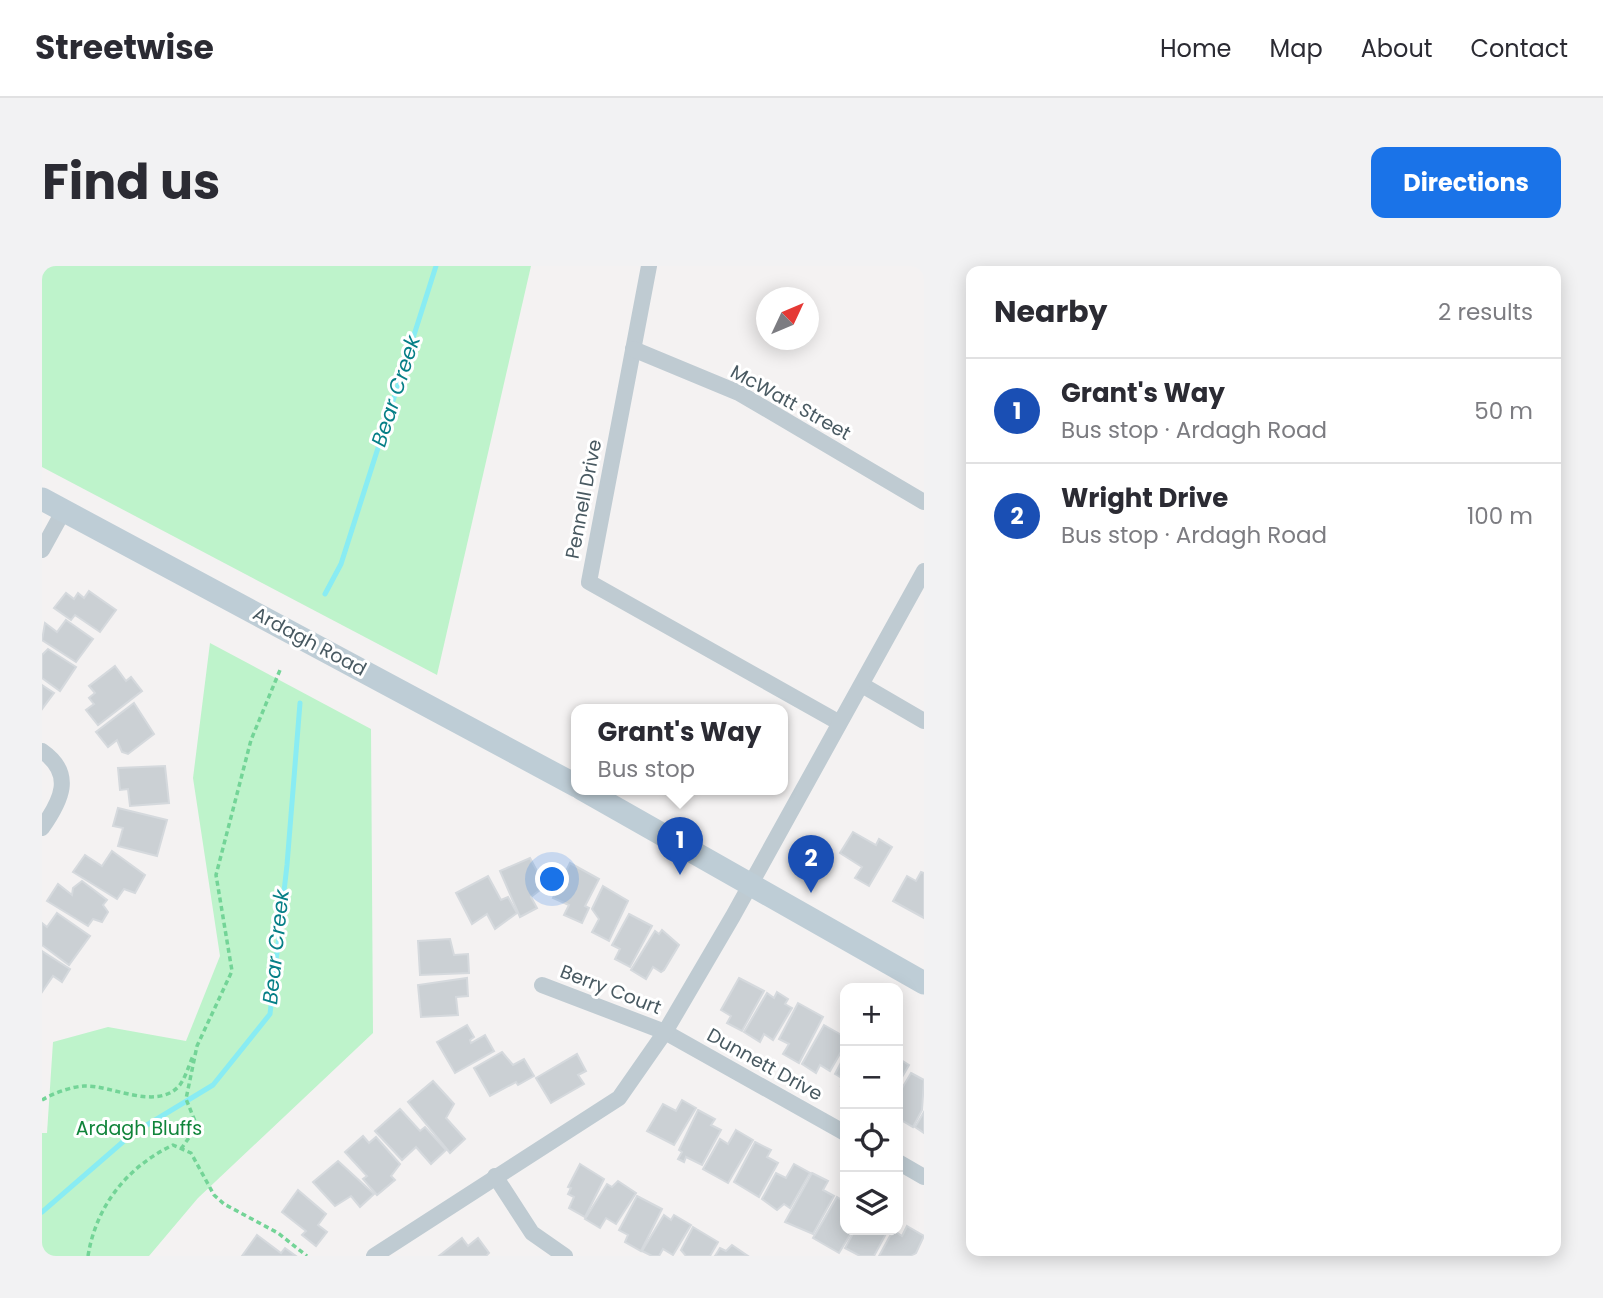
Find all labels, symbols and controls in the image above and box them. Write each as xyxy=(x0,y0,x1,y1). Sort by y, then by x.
text: Streetwise xyxy=(35,24,214,71)
text: Home xyxy=(1160,32,1232,65)
text: Map xyxy=(1270,32,1323,65)
text: About xyxy=(1361,32,1432,65)
text: Contact xyxy=(1470,32,1568,65)
button: Directions xyxy=(1371,147,1561,218)
text: Find us xyxy=(42,148,220,216)
north arrow xyxy=(756,287,819,350)
text: Nearby xyxy=(994,290,1108,333)
text: 2 results xyxy=(1438,296,1533,328)
water label: Bear Creek xyxy=(364,331,427,450)
street label: McWatt Street xyxy=(726,358,856,447)
text: Grant's Way xyxy=(1061,375,1225,411)
text: 1 xyxy=(1013,395,1021,427)
text: 50 m xyxy=(1474,395,1533,427)
text: Bus stop · Ardagh Road xyxy=(1061,414,1327,446)
street label: Pennell Drive xyxy=(559,437,608,561)
text: Wright Drive xyxy=(1061,480,1228,516)
text: 2 xyxy=(1010,500,1024,532)
text: 100 m xyxy=(1467,500,1533,532)
text: Bus stop · Ardagh Road xyxy=(1061,519,1327,551)
street label: Ardagh Road xyxy=(248,600,371,683)
popup xyxy=(571,704,788,795)
text: Grant's Way xyxy=(598,714,761,750)
text: Bus stop xyxy=(598,753,695,785)
pin: 1 xyxy=(657,817,703,875)
pin: 2 xyxy=(788,835,834,893)
your location xyxy=(535,862,569,896)
water label: Bear Creek xyxy=(255,887,296,1006)
street label: Berry Court xyxy=(556,958,665,1021)
map controls xyxy=(840,983,903,1235)
button: + xyxy=(840,983,903,1046)
street label: Dunnett Drive xyxy=(702,1022,827,1107)
button: − xyxy=(840,1046,903,1109)
button: locate xyxy=(840,1109,903,1172)
park label: Ardagh Bluffs xyxy=(76,1115,202,1142)
button: layers xyxy=(840,1172,903,1235)

